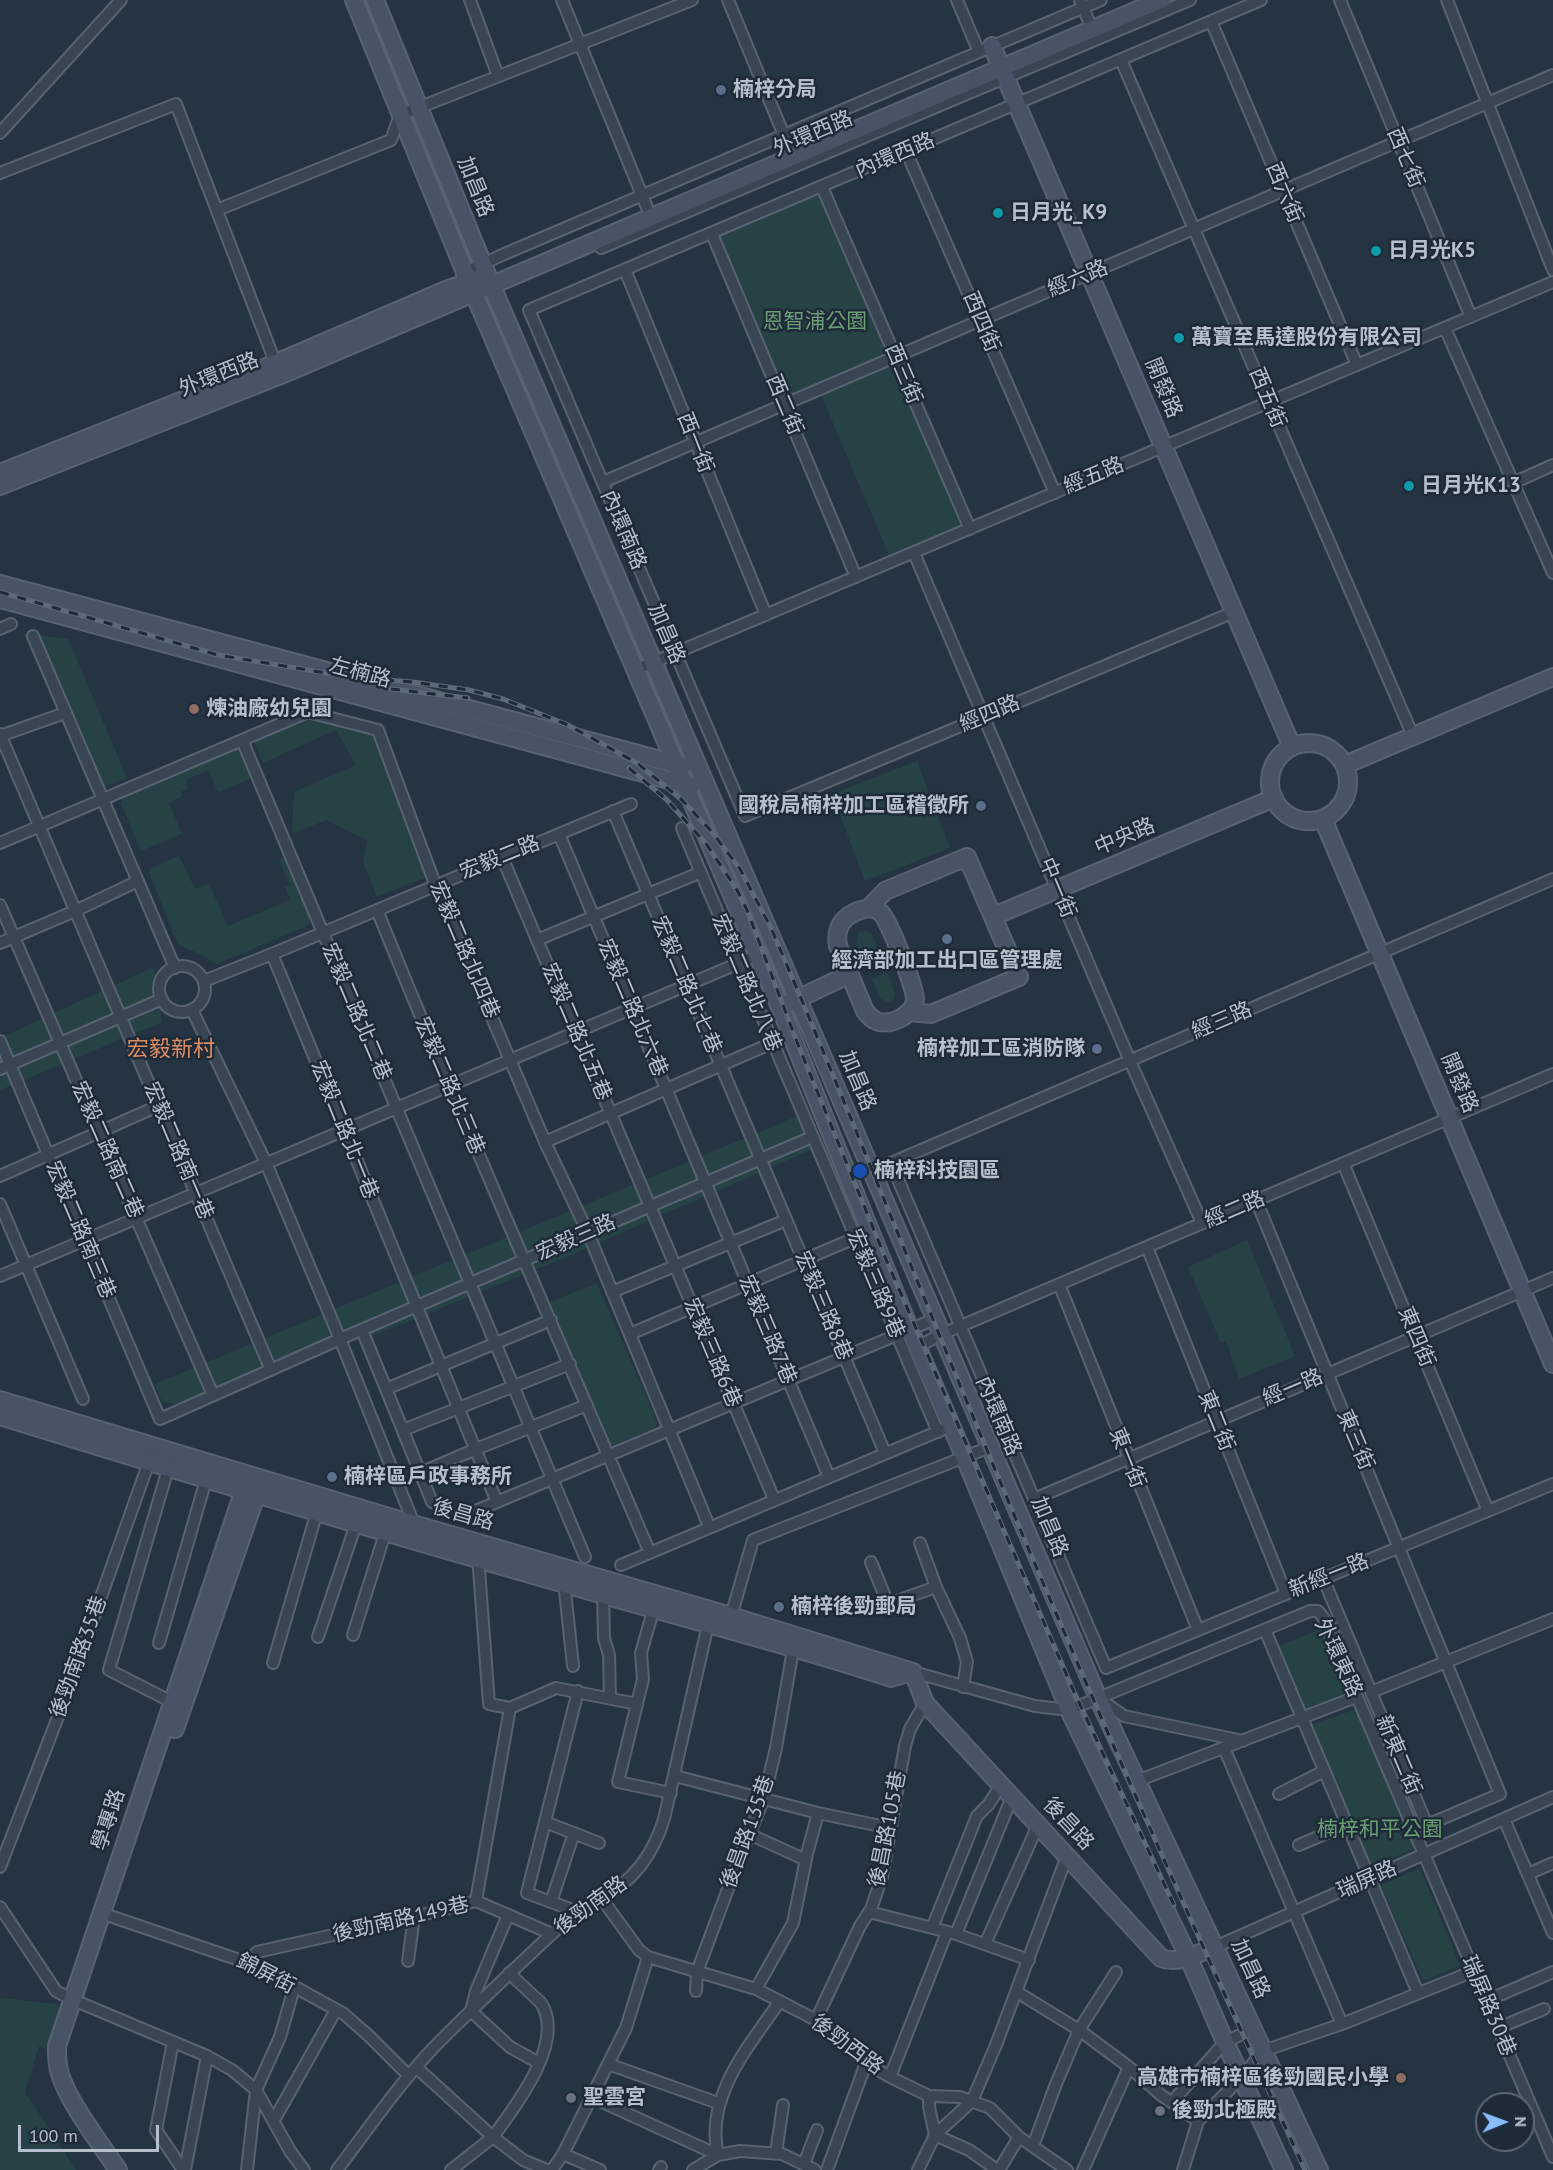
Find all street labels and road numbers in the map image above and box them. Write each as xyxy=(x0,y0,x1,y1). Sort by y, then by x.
street label: 外環西路 xyxy=(769,106,857,162)
street label: 西七街 xyxy=(1381,124,1429,192)
street label: 內環西路 xyxy=(851,128,939,184)
street label: 加昌路 xyxy=(452,153,498,221)
street label: 西六街 xyxy=(1260,159,1308,227)
street label: 經六路 xyxy=(1044,255,1112,303)
street label: 西四街 xyxy=(957,288,1005,356)
street label: 西三街 xyxy=(879,340,927,408)
street label: 外環西路 xyxy=(175,348,263,402)
street label: 開發路 xyxy=(1139,354,1187,422)
street label: 西五街 xyxy=(1243,364,1291,432)
street label: 西二街 xyxy=(760,371,808,439)
street label: 西一街 xyxy=(672,409,718,477)
street label: 經五路 xyxy=(1060,452,1128,500)
street label: 內環南路 xyxy=(595,486,651,574)
street label: 加昌路 xyxy=(642,600,690,668)
street label: 左楠路 xyxy=(326,653,394,693)
street label: 經四路 xyxy=(956,690,1024,738)
street label: 中央路 xyxy=(1091,813,1159,861)
street label: 宏毅二路 xyxy=(456,831,544,885)
street label: 中一街 xyxy=(1033,854,1081,922)
street label: 宏毅二路北四巷 xyxy=(424,877,504,1023)
street label: 宏毅二路北八巷 xyxy=(706,910,786,1056)
street label: 宏毅二路北七巷 xyxy=(646,912,726,1058)
street label: 宏毅二路北六巷 xyxy=(592,935,672,1081)
street label: 宏毅二路北二巷 xyxy=(316,939,396,1085)
street label: 宏毅二路北五巷 xyxy=(536,959,616,1105)
street label: 經三路 xyxy=(1188,997,1256,1045)
street label: 宏毅二路北三巷 xyxy=(409,1013,489,1159)
street label: 加昌路 xyxy=(833,1047,881,1115)
street label: 開發路 xyxy=(1435,1049,1483,1117)
street label: 宏毅二路北一巷 xyxy=(305,1057,383,1203)
street label: 宏毅二路南二巷 xyxy=(66,1078,148,1222)
street label: 宏毅二路南一巷 xyxy=(138,1078,218,1224)
street label: 宏毅二路南三巷 xyxy=(40,1157,120,1303)
street label: 經二路 xyxy=(1201,1186,1269,1234)
street label: 宏毅三路 xyxy=(533,1209,619,1267)
street label: 宏毅三路9巷 xyxy=(841,1225,909,1343)
street label: 宏毅三路8巷 xyxy=(789,1247,857,1365)
street label: 宏毅三路7巷 xyxy=(733,1271,801,1389)
street label: 宏毅三路6巷 xyxy=(678,1294,746,1412)
street label: 東四街 xyxy=(1392,1303,1440,1371)
street label: 經一路 xyxy=(1259,1364,1327,1412)
street label: 內環南路 xyxy=(970,1372,1026,1460)
street label: 東二街 xyxy=(1193,1387,1239,1455)
street label: 東三街 xyxy=(1331,1406,1379,1474)
street label: 東一街 xyxy=(1104,1424,1150,1492)
street label: 加昌路 xyxy=(1025,1493,1073,1561)
street label: 後昌路 xyxy=(429,1494,497,1536)
street label: 新經一路 xyxy=(1285,1549,1373,1603)
street label: 後勁南路35巷 xyxy=(45,1593,113,1721)
street label: 外環東路 xyxy=(1309,1615,1367,1701)
street label: 新東二街 xyxy=(1370,1711,1426,1799)
street label: 後昌路105巷 xyxy=(864,1769,912,1889)
street label: 後昌路135巷 xyxy=(716,1772,780,1892)
street label: 學專路 xyxy=(87,1786,131,1854)
street label: 後昌路 xyxy=(1037,1792,1099,1856)
street label: 瑞屏路 xyxy=(1333,1856,1401,1904)
street label: 後勁南路 xyxy=(550,1871,632,1941)
street label: 後勁南路149巷 xyxy=(330,1892,472,1948)
street label: 加昌路 xyxy=(1225,1935,1275,2003)
street label: 錦屏街 xyxy=(232,1948,300,2000)
street label: 瑞屏路30巷 xyxy=(1456,1952,1520,2060)
street label: 後勁西路 xyxy=(806,2010,888,2080)

